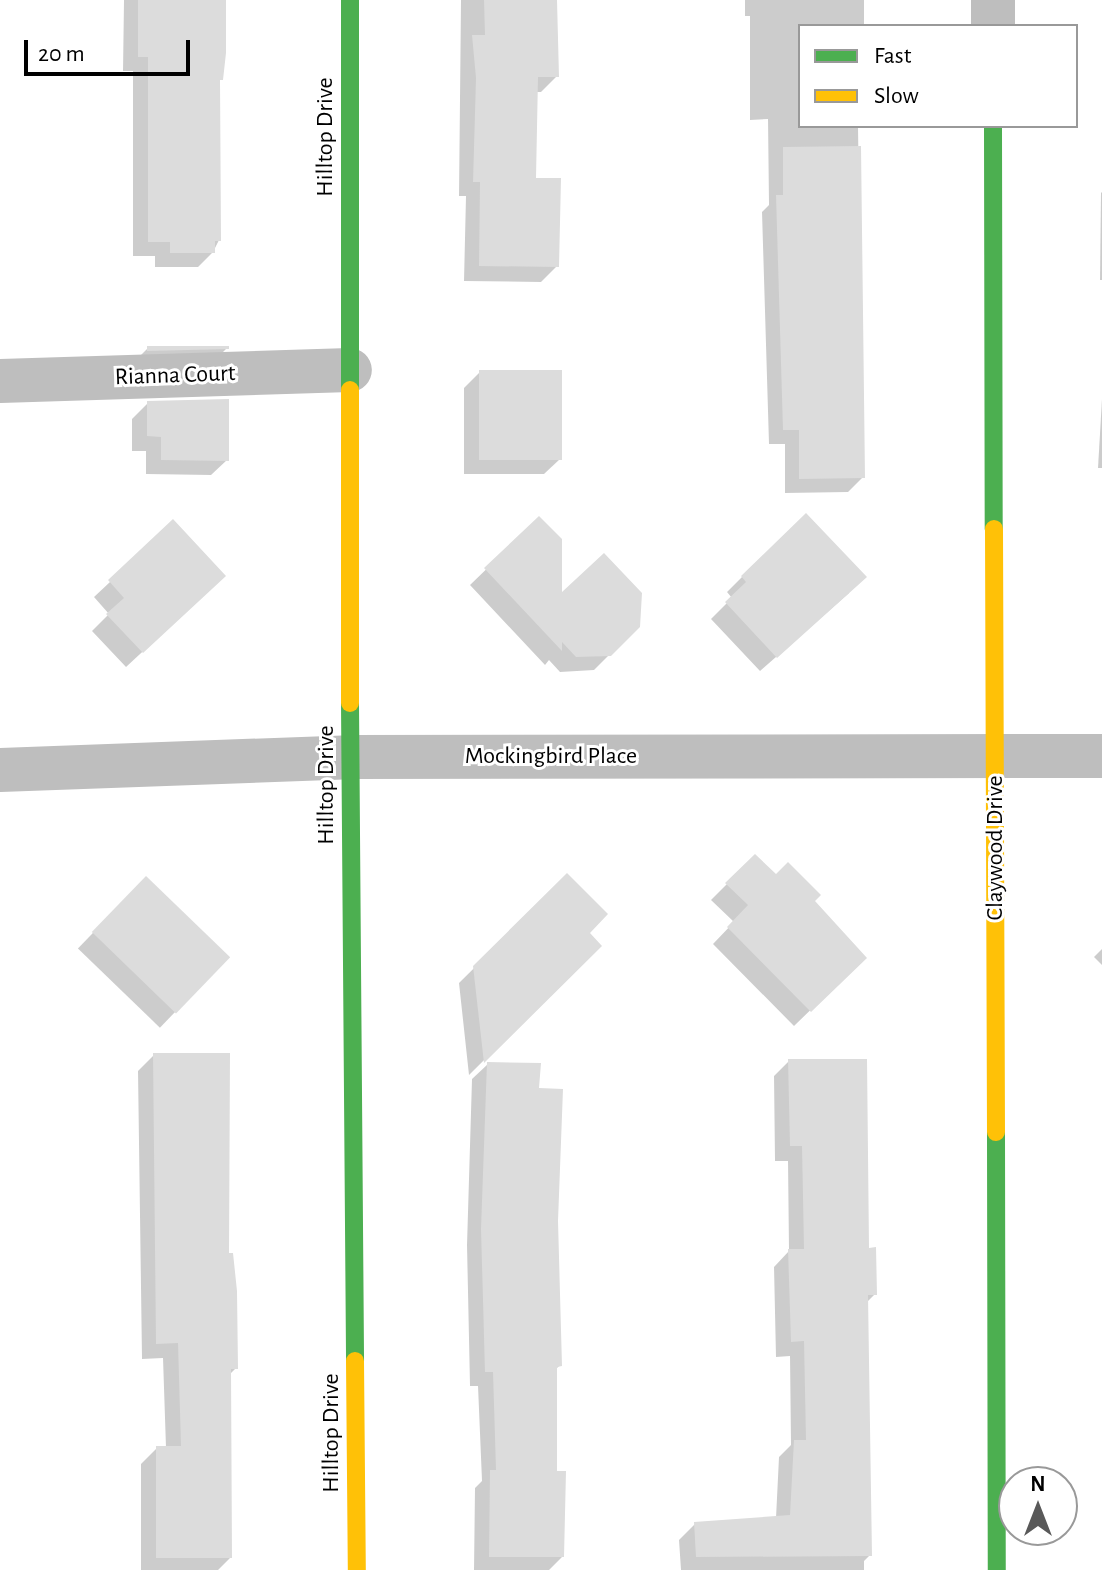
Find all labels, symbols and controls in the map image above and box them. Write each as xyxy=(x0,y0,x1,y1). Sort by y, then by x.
scale bar xyxy=(28,24,194,74)
legend xyxy=(798,24,1078,128)
text: 20 m xyxy=(38,42,85,66)
text: Fast xyxy=(874,44,911,68)
street label: Hilltop Drive xyxy=(312,77,340,197)
text: Slow xyxy=(874,84,919,108)
street label: Rianna Court xyxy=(114,360,236,392)
street label: Hilltop Drive xyxy=(313,725,341,845)
street label: Mockingbird Place xyxy=(465,743,637,771)
street label: Claywood Drive xyxy=(982,775,1010,921)
street label: Hilltop Drive xyxy=(318,1373,346,1493)
north arrow xyxy=(998,1466,1078,1546)
text: N xyxy=(1030,1473,1046,1495)

